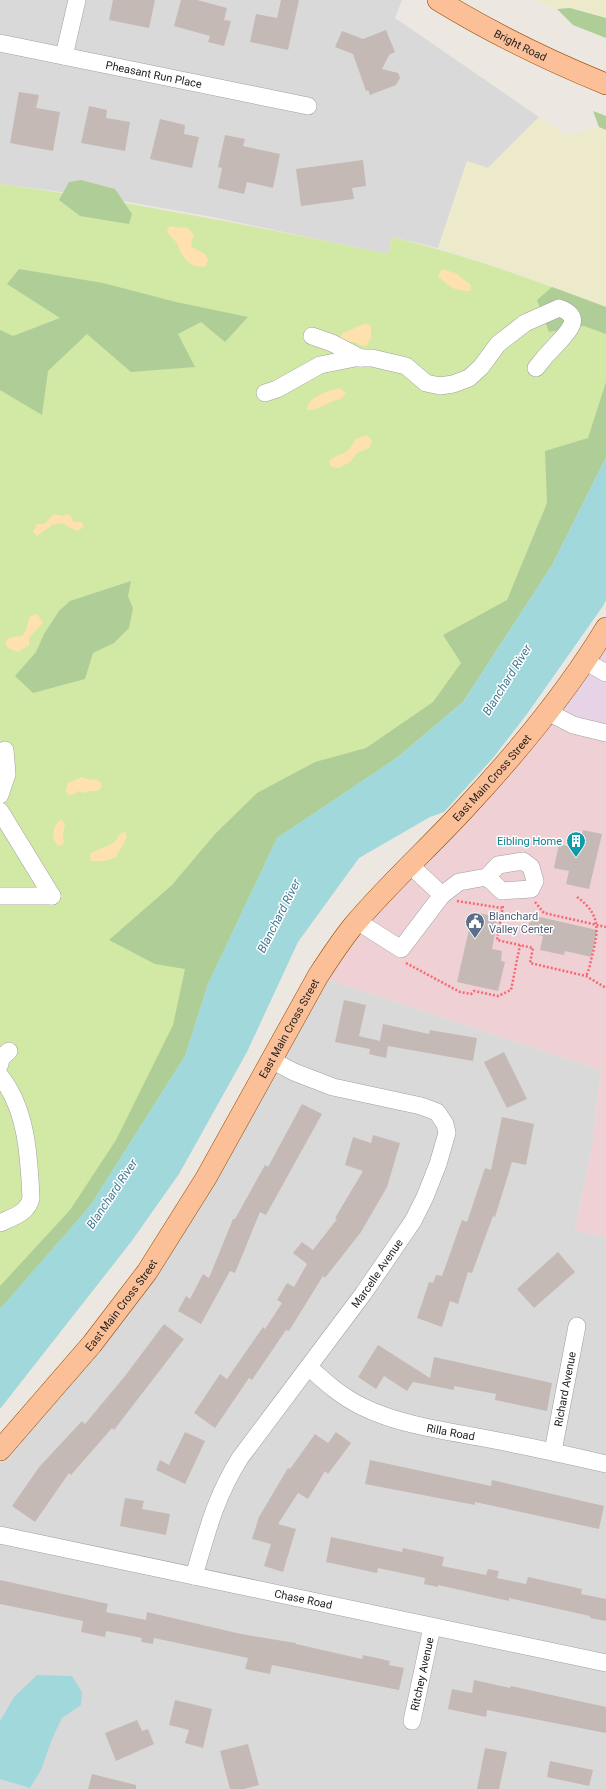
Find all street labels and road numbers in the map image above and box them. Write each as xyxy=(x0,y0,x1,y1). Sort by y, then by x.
street label: Bright Road xyxy=(492,27,549,64)
street label: Pheasant Run Place xyxy=(105,58,203,91)
street label: East Main Cross Street xyxy=(450,732,534,824)
street label: East Main Cross Street xyxy=(256,976,322,1080)
street label: Marcelle Avenue xyxy=(348,1236,405,1310)
street label: East Main Cross Street xyxy=(82,1256,160,1354)
street label: Richard Avenue xyxy=(551,1350,578,1428)
street label: Rilla Road xyxy=(425,1421,476,1443)
street label: Chase Road xyxy=(273,1587,333,1611)
street label: Ritchey Avenue xyxy=(408,1636,436,1712)

